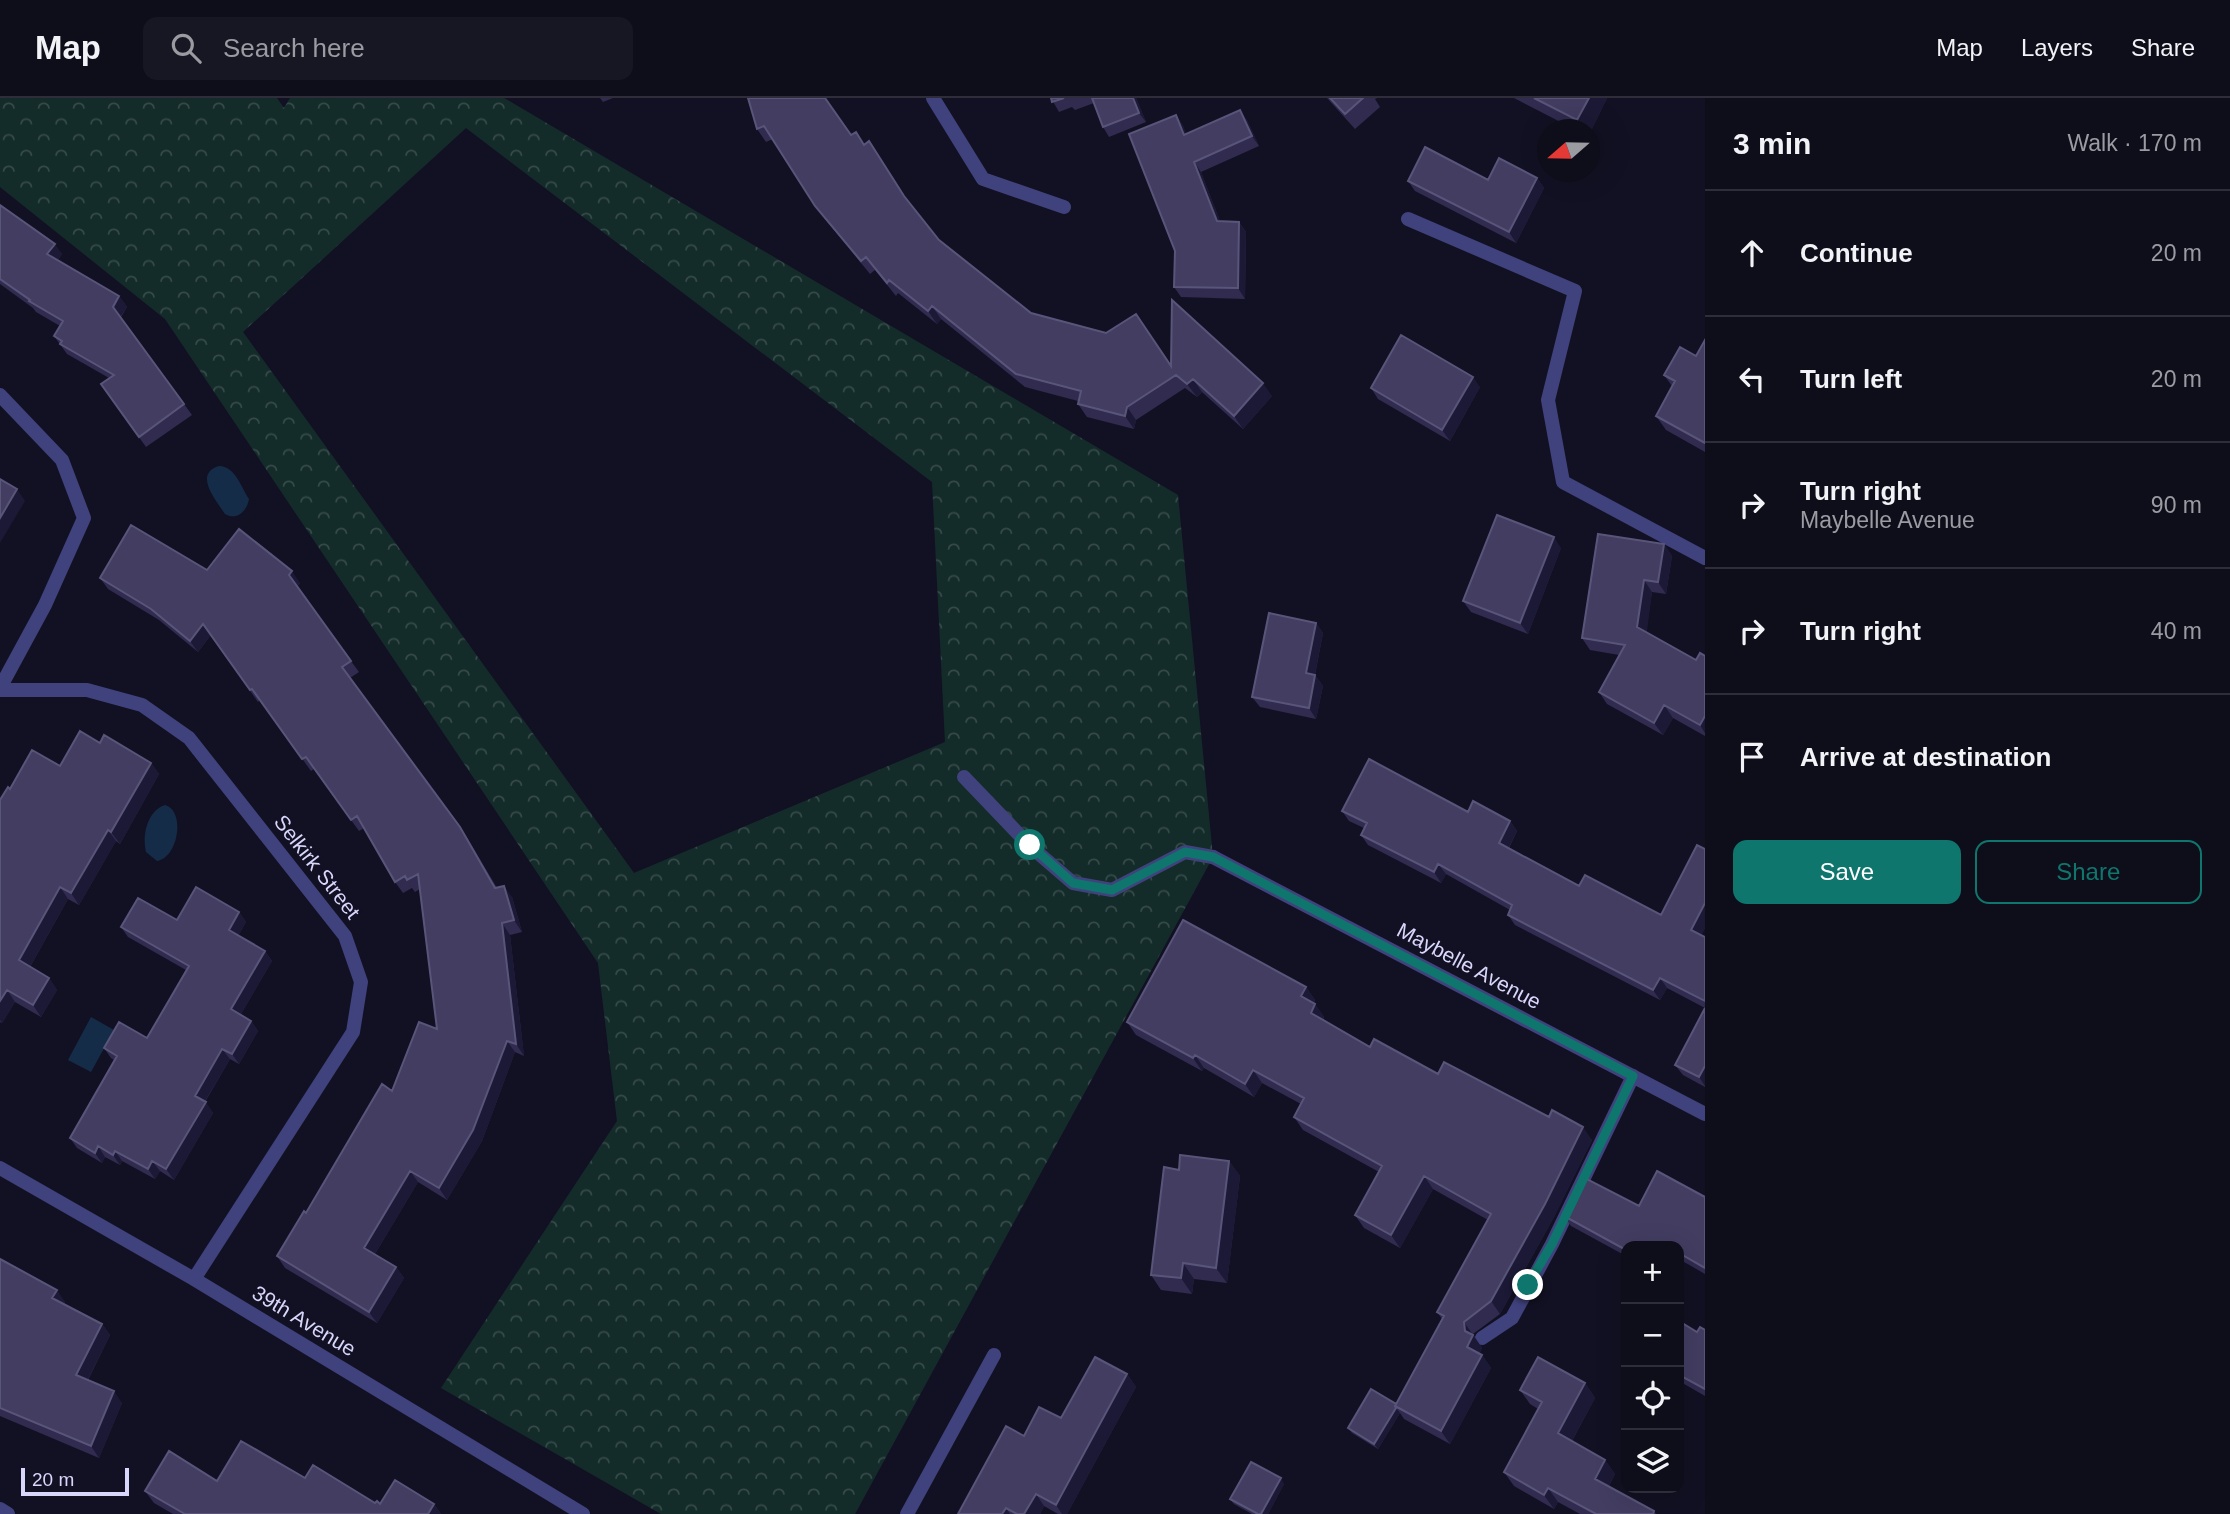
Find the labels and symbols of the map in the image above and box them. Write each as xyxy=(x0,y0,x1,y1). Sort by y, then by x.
north arrow xyxy=(1537,119,1600,182)
street label: Selkirk Street xyxy=(270,810,365,923)
route start xyxy=(1014,829,1045,860)
street label: Maybelle Avenue xyxy=(1393,918,1545,1013)
route end xyxy=(1512,1269,1543,1300)
street label: 39th Avenue xyxy=(248,1281,360,1360)
scale bar xyxy=(21,1465,130,1497)

